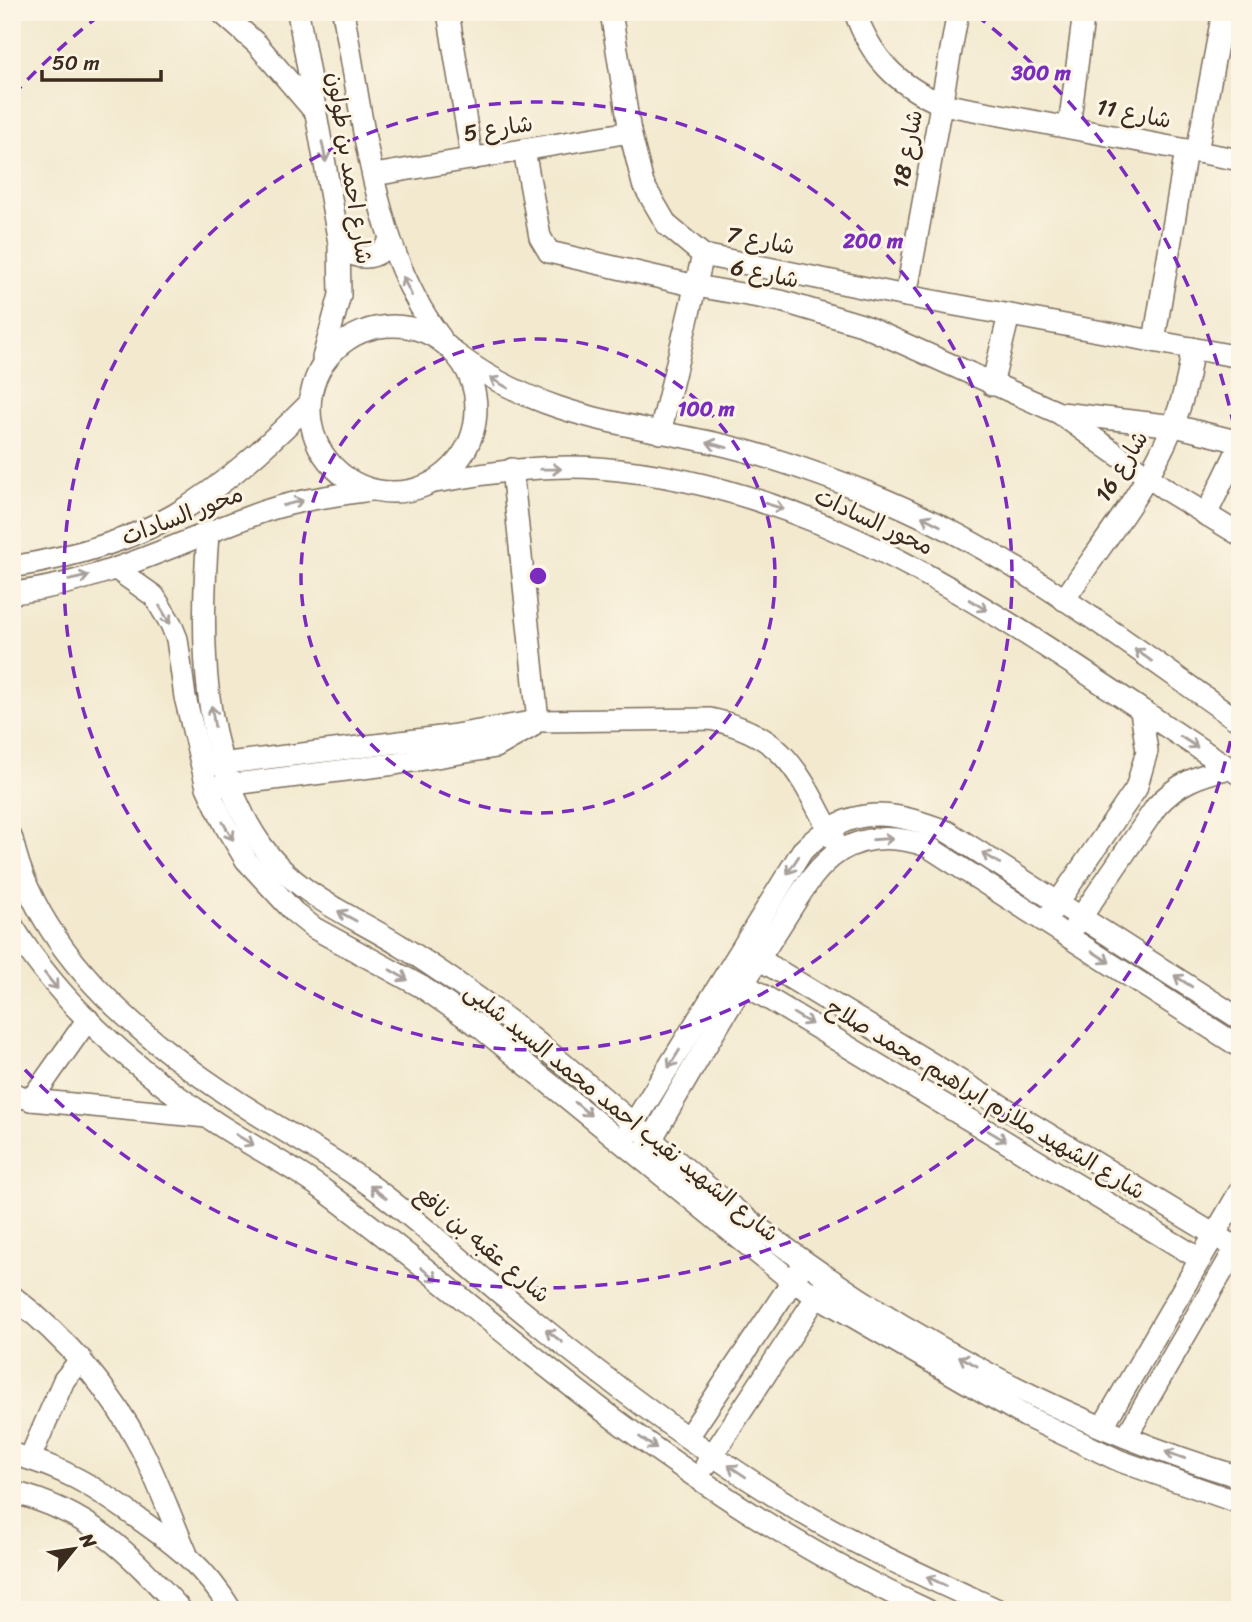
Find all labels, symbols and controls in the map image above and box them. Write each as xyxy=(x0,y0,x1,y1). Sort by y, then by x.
scale bar xyxy=(42,38,161,82)
text: 50 m xyxy=(52,44,100,82)
text: 300 m xyxy=(1010,54,1072,92)
street label: شارع احمد بن طولون xyxy=(314,69,385,267)
street label: شارع 11 xyxy=(1093,86,1175,141)
street label: شارع 5 xyxy=(460,103,536,154)
street label: شارع 18 xyxy=(880,106,935,192)
one-way arrow xyxy=(318,140,331,163)
street label: شارع 7 xyxy=(723,214,799,267)
text: 200 m xyxy=(842,222,904,260)
street label: شارع 6 xyxy=(727,246,803,301)
one-way arrow xyxy=(400,276,414,297)
one-way arrow xyxy=(489,376,510,389)
text: 100 m xyxy=(677,390,735,428)
street label: شارع 16 xyxy=(1083,422,1160,511)
one-way arrow xyxy=(706,438,729,451)
one-way arrow xyxy=(539,462,562,476)
street label: محور السادات xyxy=(115,473,249,558)
street label: محور السادات xyxy=(807,476,940,567)
one-way arrow xyxy=(282,496,304,509)
one-way arrow xyxy=(763,501,785,514)
one-way arrow xyxy=(921,513,942,527)
centre of rings xyxy=(526,564,550,588)
one-way arrow xyxy=(67,571,90,584)
one-way arrow xyxy=(968,597,987,612)
one-way arrow xyxy=(159,604,173,624)
one-way arrow xyxy=(1134,648,1154,662)
one-way arrow xyxy=(206,705,219,727)
one-way arrow xyxy=(1179,736,1199,750)
one-way arrow xyxy=(222,821,236,841)
one-way arrow xyxy=(871,832,894,845)
one-way arrow xyxy=(982,851,1002,865)
one-way arrow xyxy=(785,855,800,874)
one-way arrow xyxy=(337,909,358,922)
one-way arrow xyxy=(1091,950,1110,965)
one-way arrow xyxy=(389,968,409,982)
one-way arrow xyxy=(43,971,59,989)
street label: شارع الشهيد نقيب احمد محمد السيد شلبى xyxy=(455,972,788,1253)
one-way arrow xyxy=(1173,974,1193,988)
street label: شارع الشهيد ملازم ابراهيم محمد صلاح xyxy=(818,987,1153,1211)
one-way arrow xyxy=(792,1012,812,1026)
one-way arrow xyxy=(666,1048,680,1068)
one-way arrow xyxy=(573,1101,591,1117)
one-way arrow xyxy=(987,1130,1007,1144)
one-way arrow xyxy=(235,1133,254,1148)
street label: شارع عقبه بن نافع xyxy=(405,1175,560,1314)
one-way arrow xyxy=(370,1184,388,1199)
one-way arrow xyxy=(419,1266,437,1281)
one-way arrow xyxy=(545,1329,563,1344)
one-way arrow xyxy=(958,1354,979,1367)
one-way arrow xyxy=(638,1435,657,1450)
one-way arrow xyxy=(1164,1448,1186,1461)
one-way arrow xyxy=(728,1464,747,1478)
north arrow xyxy=(38,1514,108,1584)
text: N xyxy=(70,1526,106,1555)
one-way arrow xyxy=(926,1574,947,1587)

